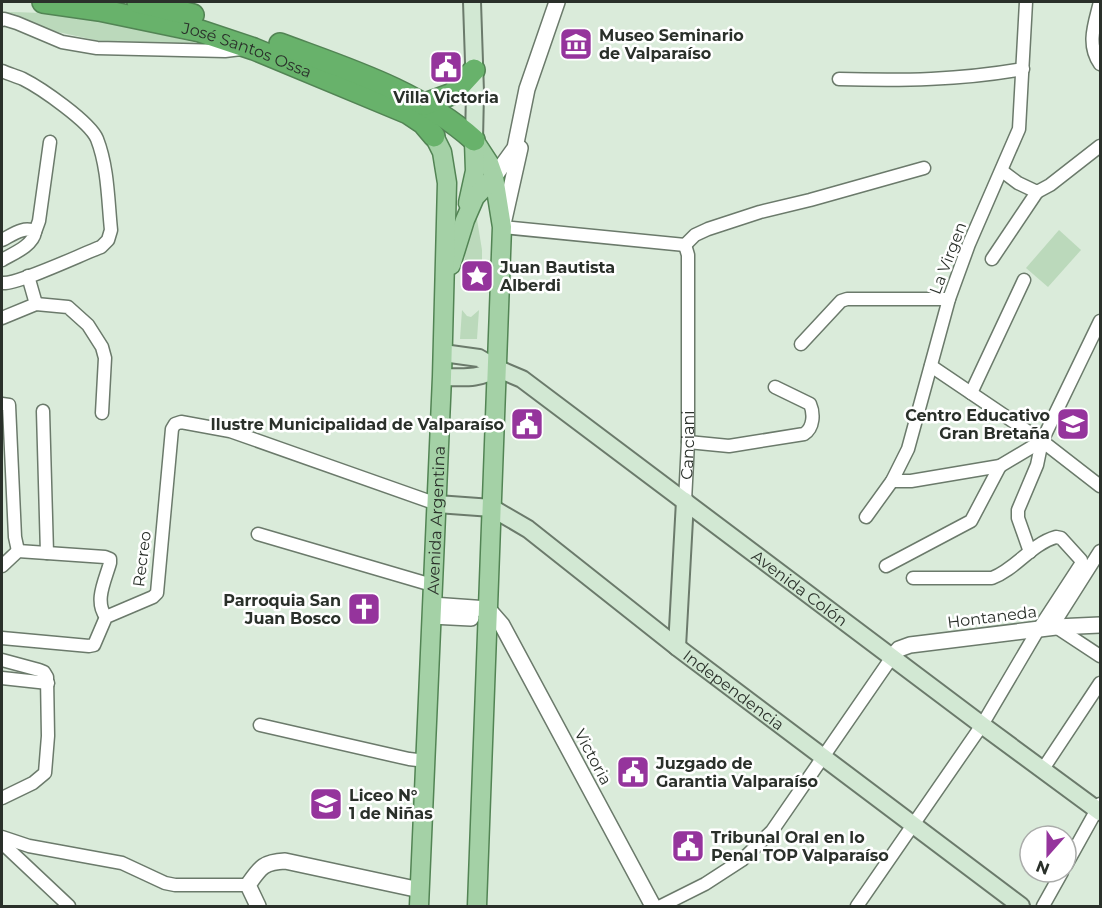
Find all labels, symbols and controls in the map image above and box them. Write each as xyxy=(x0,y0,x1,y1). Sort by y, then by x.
street label: José Santos Ossa xyxy=(179,18,315,81)
museum icon: Museo Seminario de Valparaíso xyxy=(558,26,594,62)
place label: Museo Seminario de Valparaíso xyxy=(599,26,744,63)
public building icon: Villa Victoria xyxy=(428,49,464,85)
place label: Villa Victoria xyxy=(392,88,499,107)
street label: La Virgen xyxy=(926,219,970,297)
place icon: Juan Bautista Alberdi xyxy=(459,258,495,294)
place label: Juan Bautista Alberdi xyxy=(499,258,615,295)
public building icon: Ilustre Municipalidad de Valparaíso xyxy=(509,406,545,442)
place label: Centro Educativo Gran Bretaña xyxy=(905,406,1050,443)
school or university icon: Centro Educativo Gran Bretaña xyxy=(1055,406,1091,442)
street label: Canciani xyxy=(677,410,698,480)
place label: Ilustre Municipalidad de Valparaíso xyxy=(211,415,504,434)
street label: Avenida Argentina xyxy=(423,445,448,595)
street label: Recreo xyxy=(129,530,155,588)
street label: Avenida Colón xyxy=(748,546,852,630)
place label: Parroquia San Juan Bosco xyxy=(223,591,341,628)
church icon: Parroquia San Juan Bosco xyxy=(346,591,382,627)
street label: Hontaneda xyxy=(946,602,1038,632)
street label: Independencia xyxy=(680,646,788,734)
street label: Victoria xyxy=(570,726,616,788)
public building icon: Juzgado de Garantia Valparaíso xyxy=(615,754,651,790)
place label: Juzgado de Garantia Valparaíso xyxy=(655,754,818,791)
school or university icon: Liceo N° 1 de Niñas xyxy=(308,786,344,822)
place label: Liceo N° 1 de Niñas xyxy=(349,786,433,823)
north arrow xyxy=(1018,824,1078,884)
public building icon: Tribunal Oral en lo Penal TOP Valparaíso xyxy=(670,828,706,864)
place label: Tribunal Oral en lo Penal TOP Valparaíso xyxy=(711,828,889,865)
text: N xyxy=(1033,856,1052,879)

